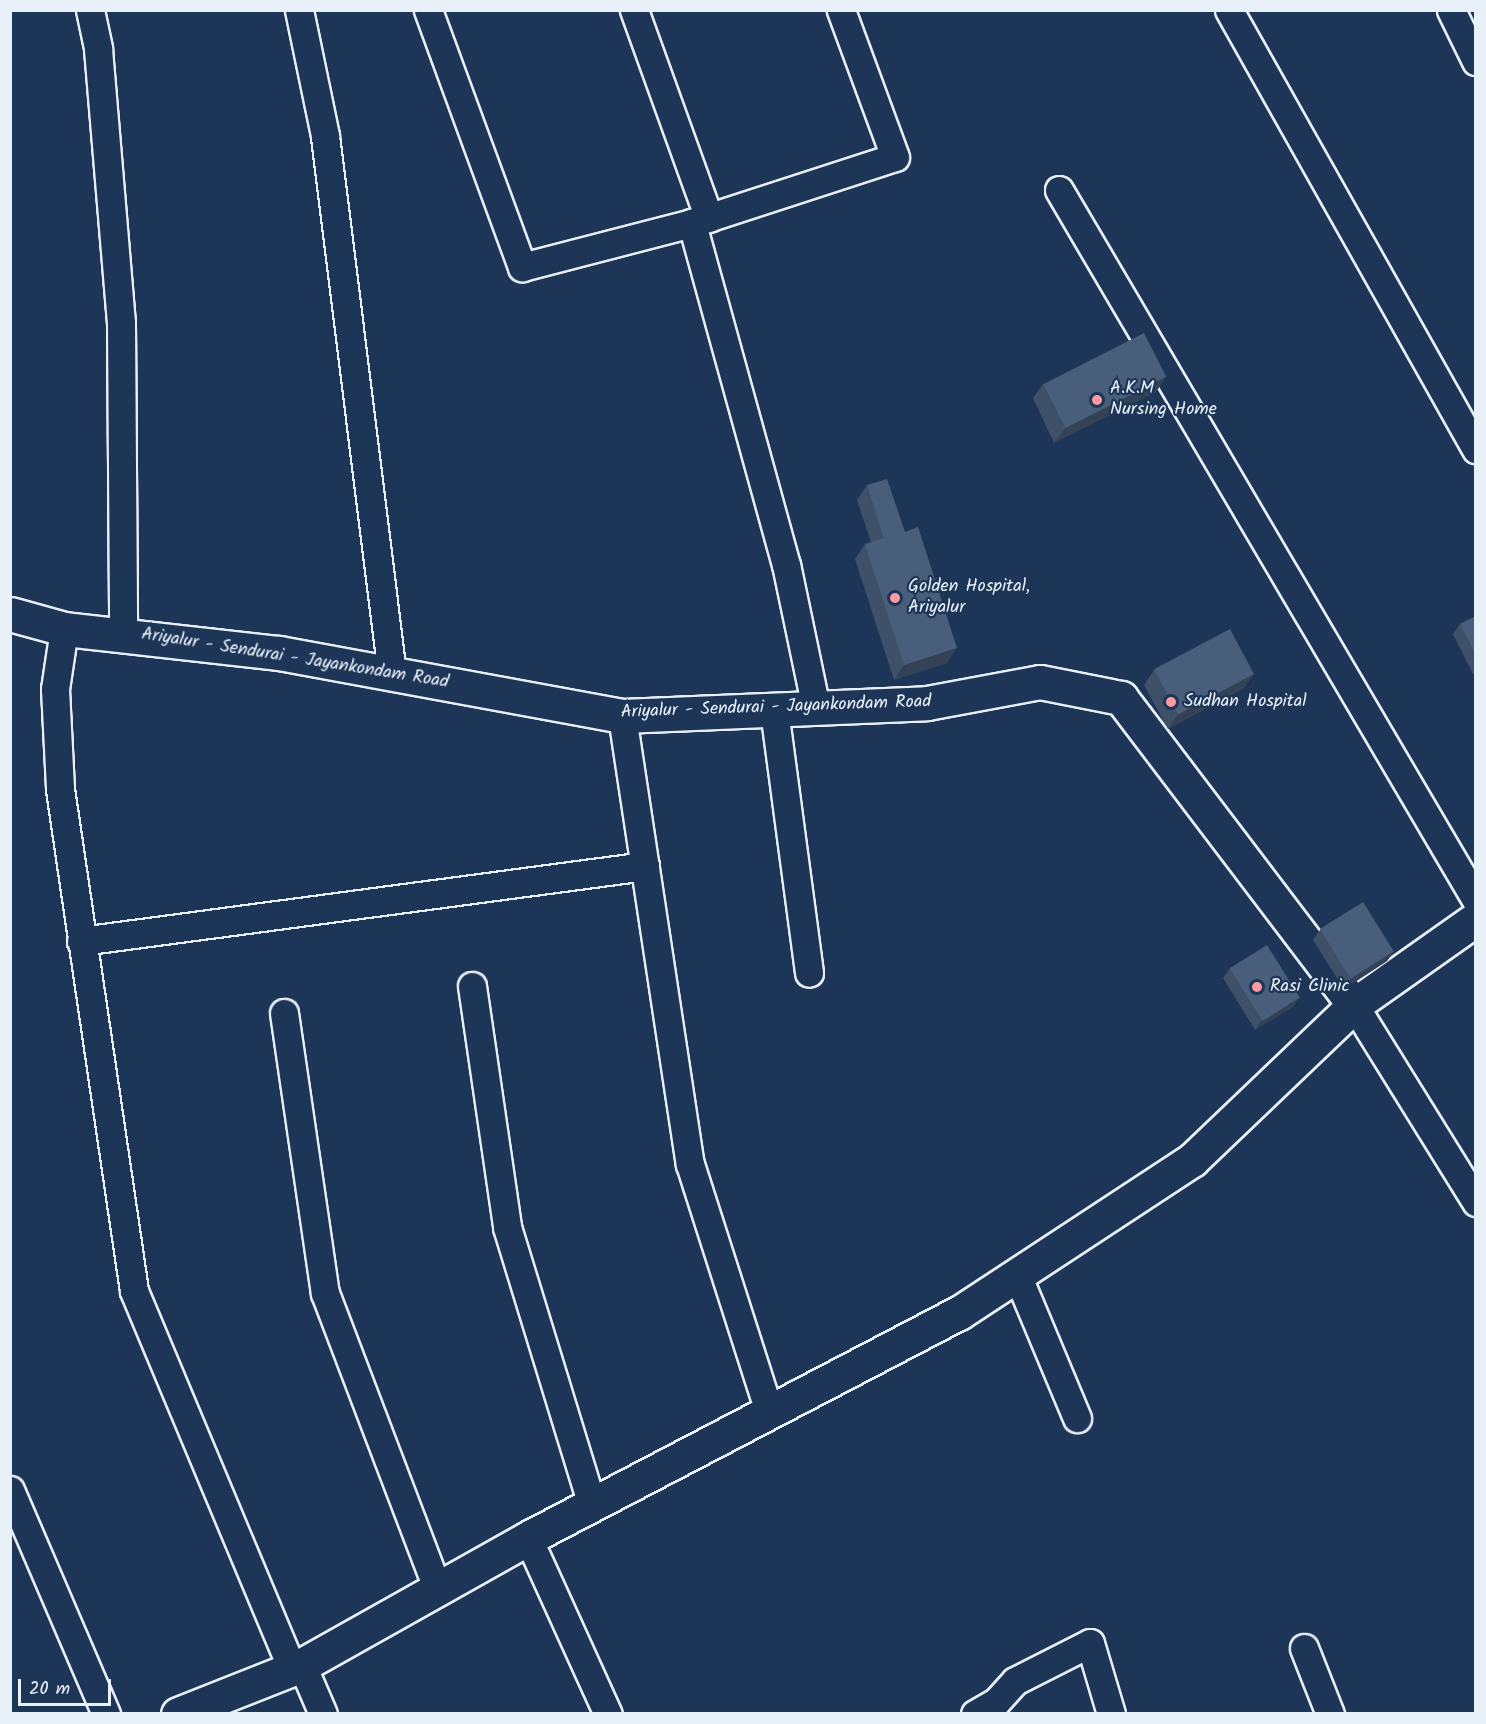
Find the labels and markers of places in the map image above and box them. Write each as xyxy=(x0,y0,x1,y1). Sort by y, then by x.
place label: A.K.M Nursing Home xyxy=(1110,379,1217,422)
marker: A.K.M Nursing Home xyxy=(1088,391,1106,409)
place label: Golden Hospital, Ariyalur xyxy=(908,577,1030,620)
marker: Golden Hospital, Ariyalur xyxy=(886,589,904,607)
place label: Sudhan Hospital xyxy=(1184,691,1307,713)
marker: Sudhan Hospital xyxy=(1162,693,1180,711)
place label: Rasi Clinic xyxy=(1270,976,1349,998)
marker: Rasi Clinic xyxy=(1248,978,1266,996)

